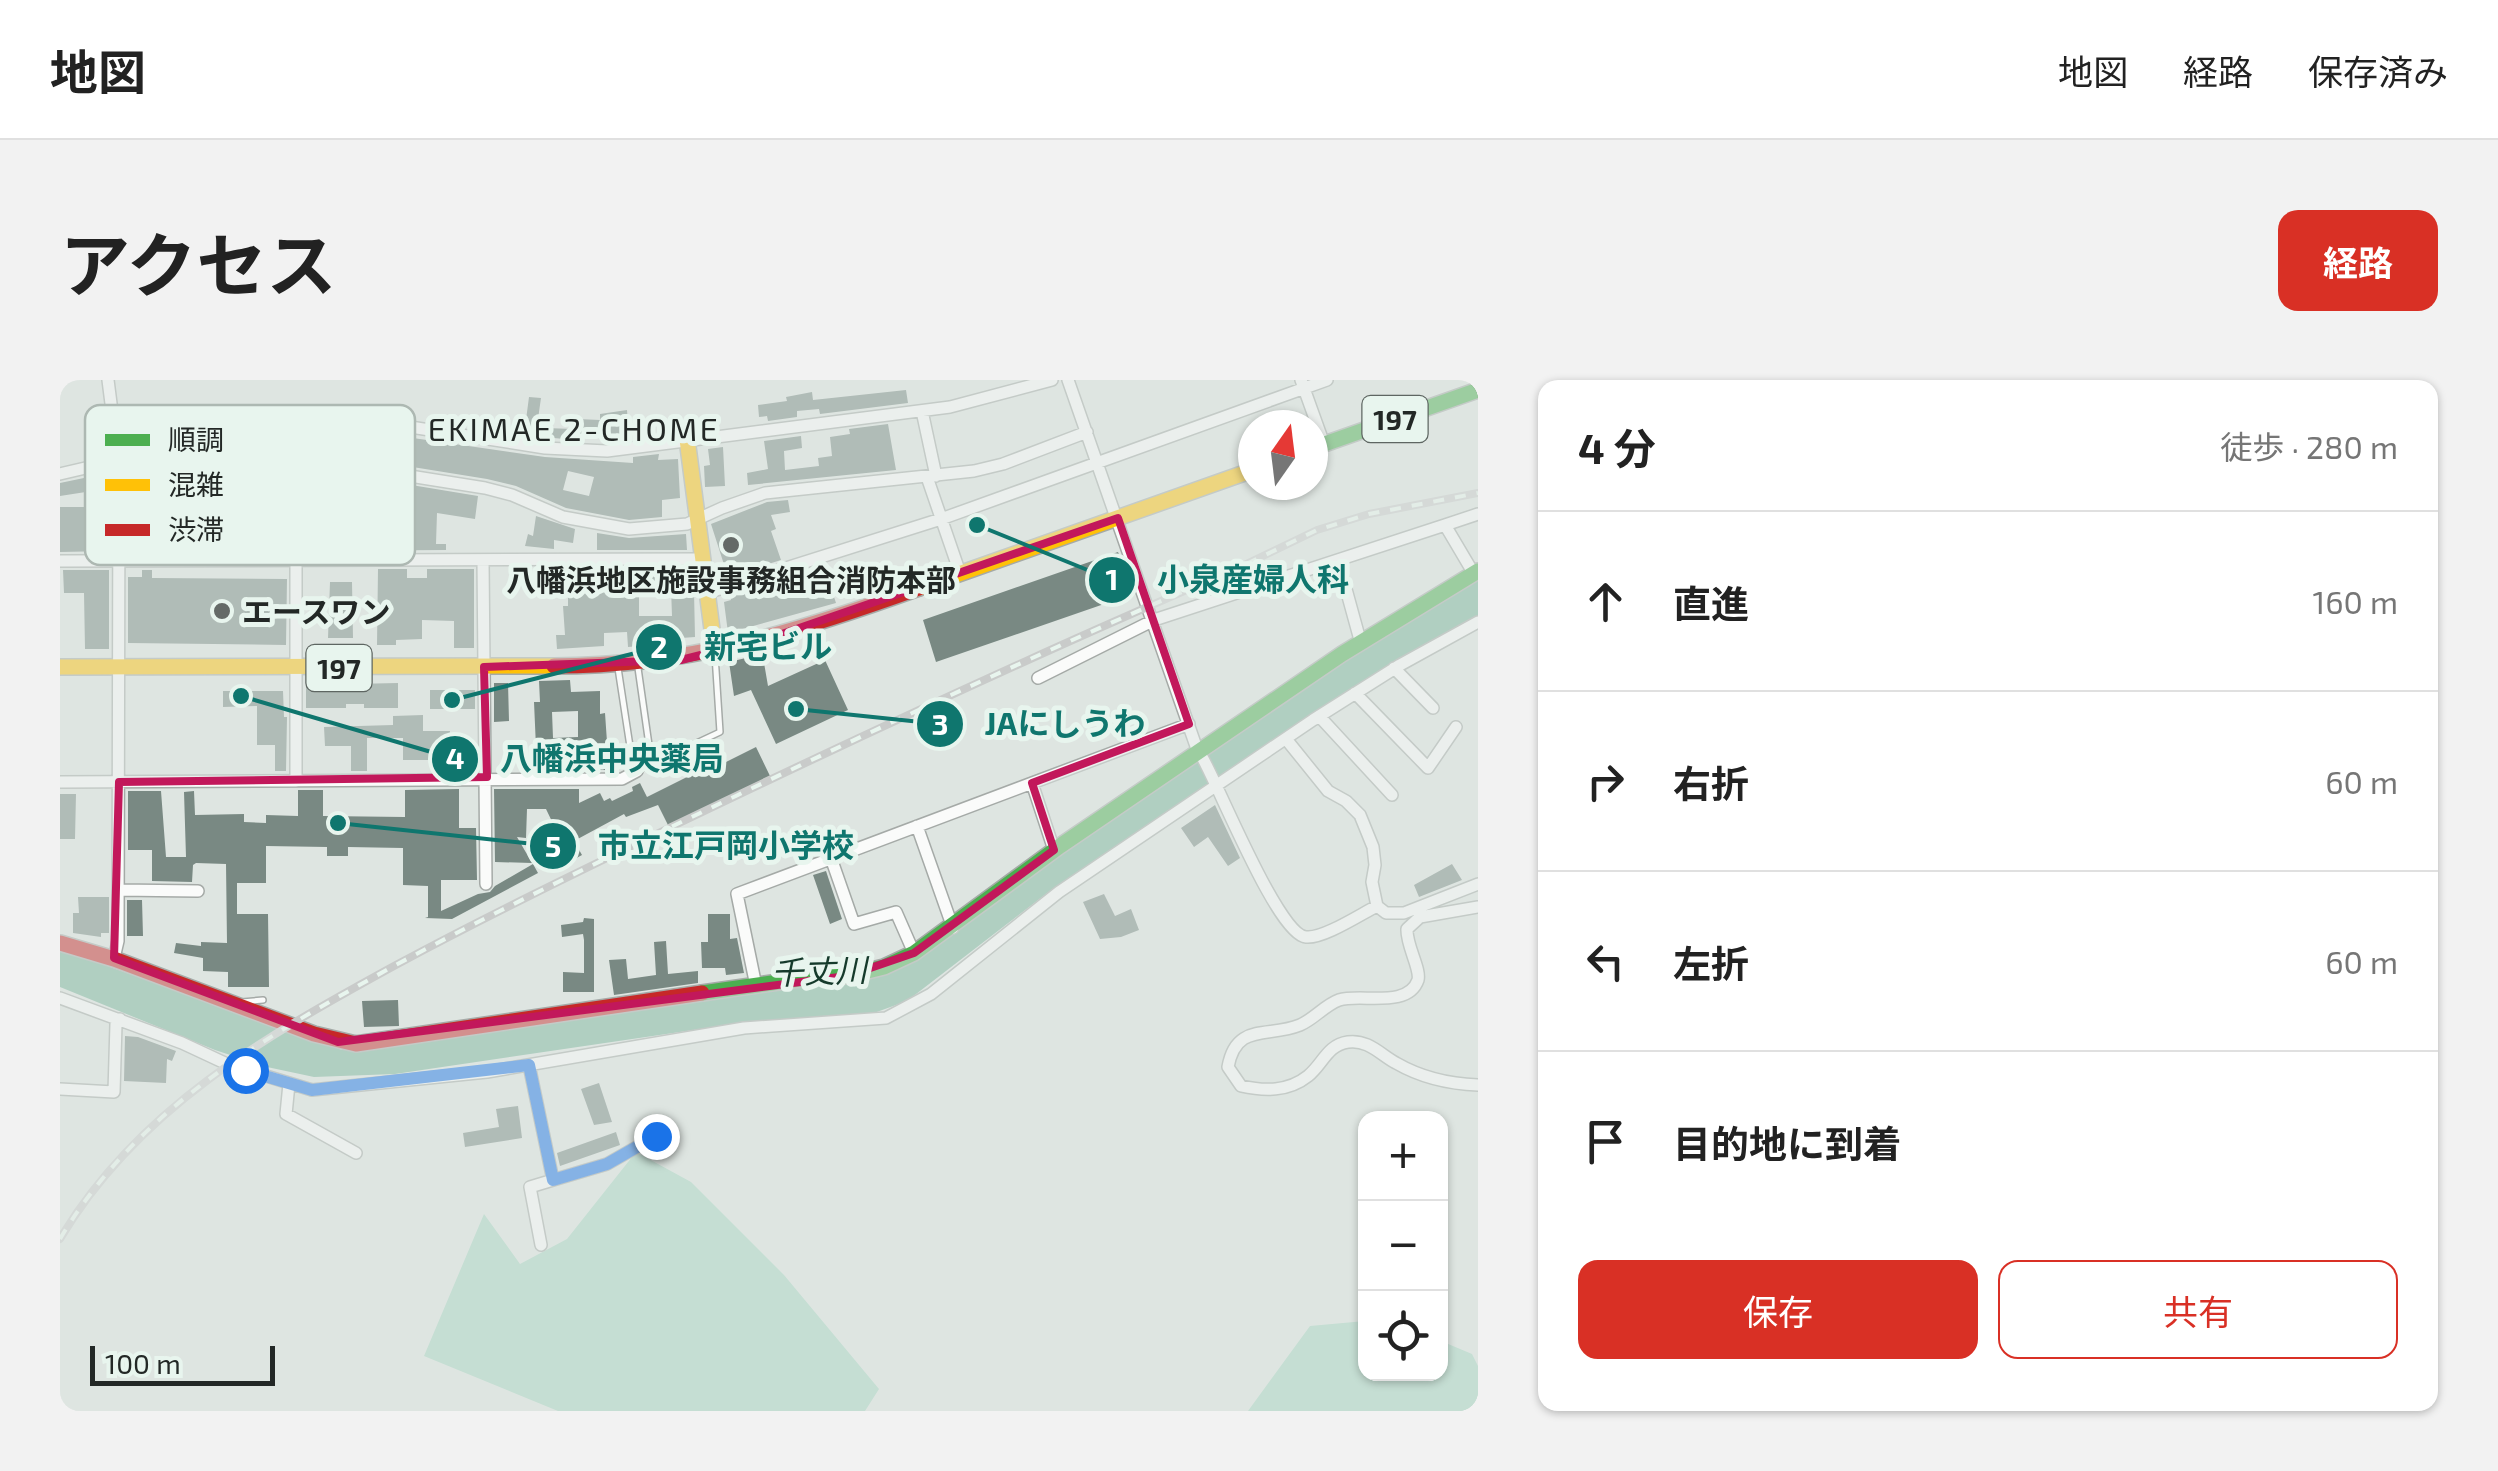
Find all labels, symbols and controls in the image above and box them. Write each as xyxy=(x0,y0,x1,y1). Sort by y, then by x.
text: 地図 xyxy=(50,42,146,100)
text: 地図 xyxy=(2058,50,2128,92)
text: 経路 xyxy=(2183,50,2253,92)
text: 保存済み xyxy=(2308,50,2448,92)
button: 経路 xyxy=(2278,210,2438,311)
text: アクセス xyxy=(60,221,337,305)
road number: 197 xyxy=(1362,396,1428,442)
legend xyxy=(85,405,415,565)
district label: EKIMAE 2-CHOME xyxy=(428,409,720,447)
north arrow xyxy=(1238,410,1328,500)
text: 順調 xyxy=(168,422,224,456)
text: 4 分 xyxy=(1578,422,1656,472)
text: 徒歩 · 280 m xyxy=(2220,427,2398,465)
text: 混雑 xyxy=(168,467,224,501)
text: 渋滞 xyxy=(168,512,224,546)
marker: 八幡浜地区施設事務組合消防本部 xyxy=(720,534,742,556)
callout: 小泉産婦人科 xyxy=(1087,549,1369,611)
text: 小泉産婦人科 xyxy=(1157,559,1349,597)
text: 1 xyxy=(1106,560,1118,596)
place label: 八幡浜地区施設事務組合消防本部 xyxy=(506,561,956,597)
icon: ahead xyxy=(1578,574,1633,629)
text: 直進 xyxy=(1673,580,1749,626)
text: 160 m xyxy=(2312,582,2398,620)
place label: エースワン xyxy=(242,593,391,629)
marker: エースワン xyxy=(211,600,233,622)
callout: 新宅ビル xyxy=(634,616,852,678)
text: 新宅ビル xyxy=(704,626,832,664)
text: 2 xyxy=(650,628,668,664)
road number: 197 xyxy=(306,645,372,691)
callout: JAにしうわ xyxy=(915,693,1165,755)
text: JAにしうわ xyxy=(985,703,1145,741)
text: 3 xyxy=(931,705,949,741)
callout: 八幡浜中央薬局 xyxy=(430,728,744,790)
text: 八幡浜中央薬局 xyxy=(500,738,724,776)
text: 4 xyxy=(445,739,465,775)
icon: right xyxy=(1578,754,1633,809)
text: 右折 xyxy=(1673,760,1749,806)
text: 60 m xyxy=(2325,762,2398,800)
callout: 市立江戸岡小学校 xyxy=(528,815,874,877)
text: 市立江戸岡小学校 xyxy=(598,825,854,863)
text: 5 xyxy=(545,827,561,863)
icon: left xyxy=(1578,934,1633,989)
text: 左折 xyxy=(1673,940,1749,986)
text: 60 m xyxy=(2325,942,2398,980)
water label: 千丈川 xyxy=(770,949,871,991)
route start xyxy=(223,1048,269,1094)
map controls xyxy=(1358,1111,1448,1381)
button: + xyxy=(1358,1111,1448,1201)
route end xyxy=(634,1114,680,1160)
icon: arrive xyxy=(1578,1114,1633,1169)
text: 目的地に到着 xyxy=(1673,1120,1901,1166)
button: − xyxy=(1358,1201,1448,1291)
button: 保存 xyxy=(1578,1260,1978,1359)
button: 共有 xyxy=(1998,1260,2398,1359)
button: locate xyxy=(1358,1291,1448,1381)
scale bar xyxy=(90,1341,275,1386)
text: 100 m xyxy=(105,1346,181,1380)

